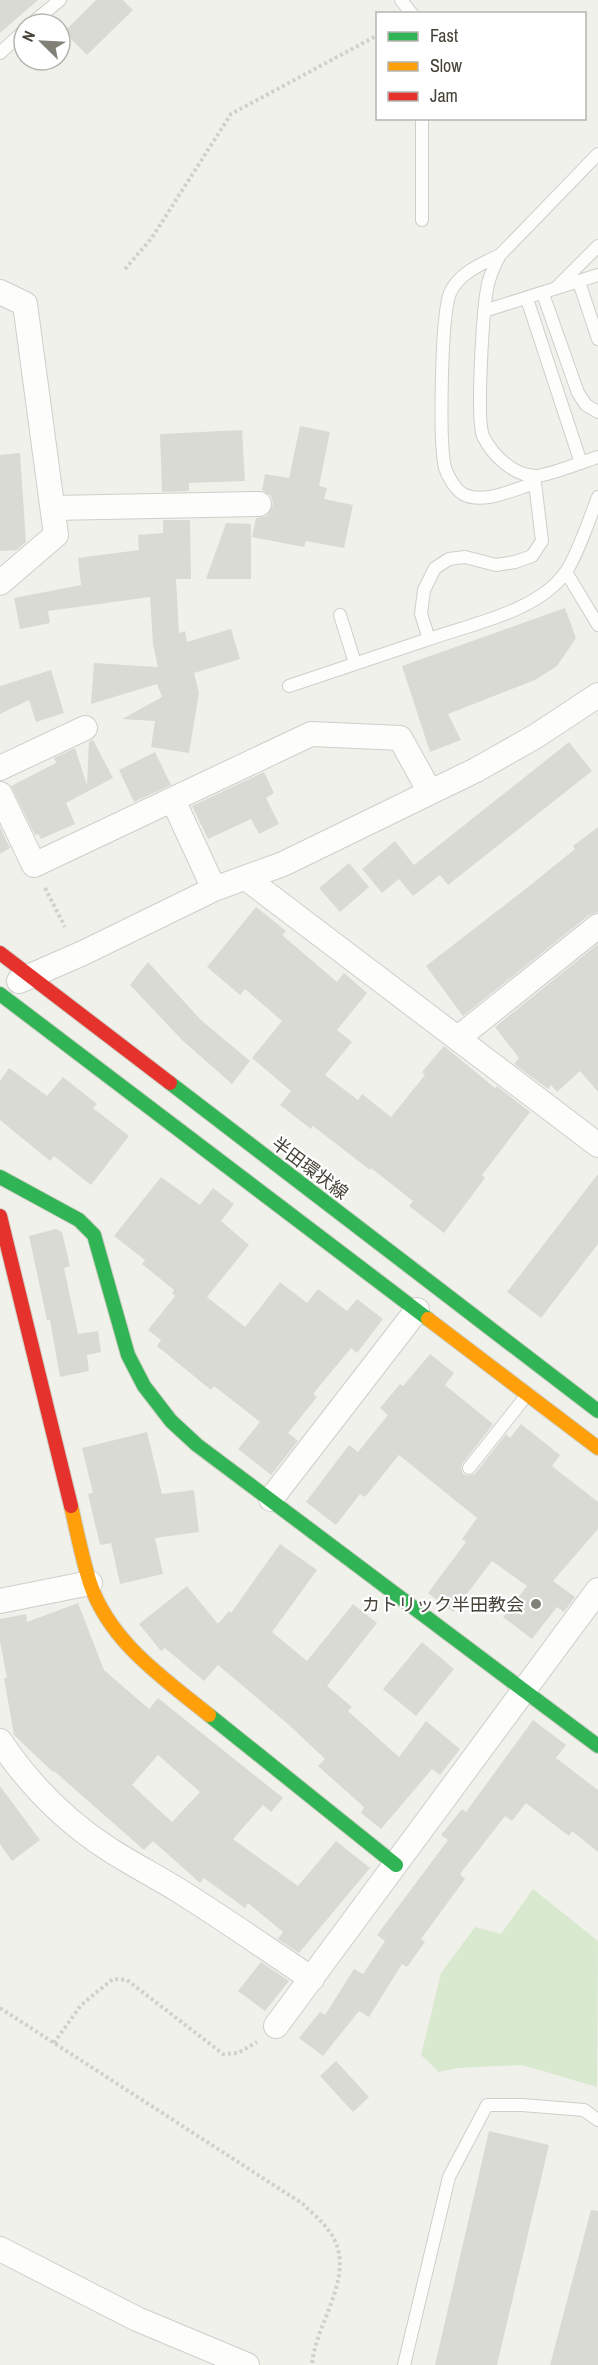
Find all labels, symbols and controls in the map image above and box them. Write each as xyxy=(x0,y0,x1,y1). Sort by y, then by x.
north arrow xyxy=(12,12,72,72)
legend xyxy=(376,12,586,120)
text: Fast xyxy=(430,23,458,48)
text: N xyxy=(16,27,40,45)
text: Slow xyxy=(430,53,462,78)
text: Jam xyxy=(430,83,458,108)
street label: 半田環状線 xyxy=(267,1131,353,1205)
place label: カトリック半田教会 xyxy=(362,1592,524,1617)
marker: カトリック半田教会 xyxy=(529,1597,543,1611)

